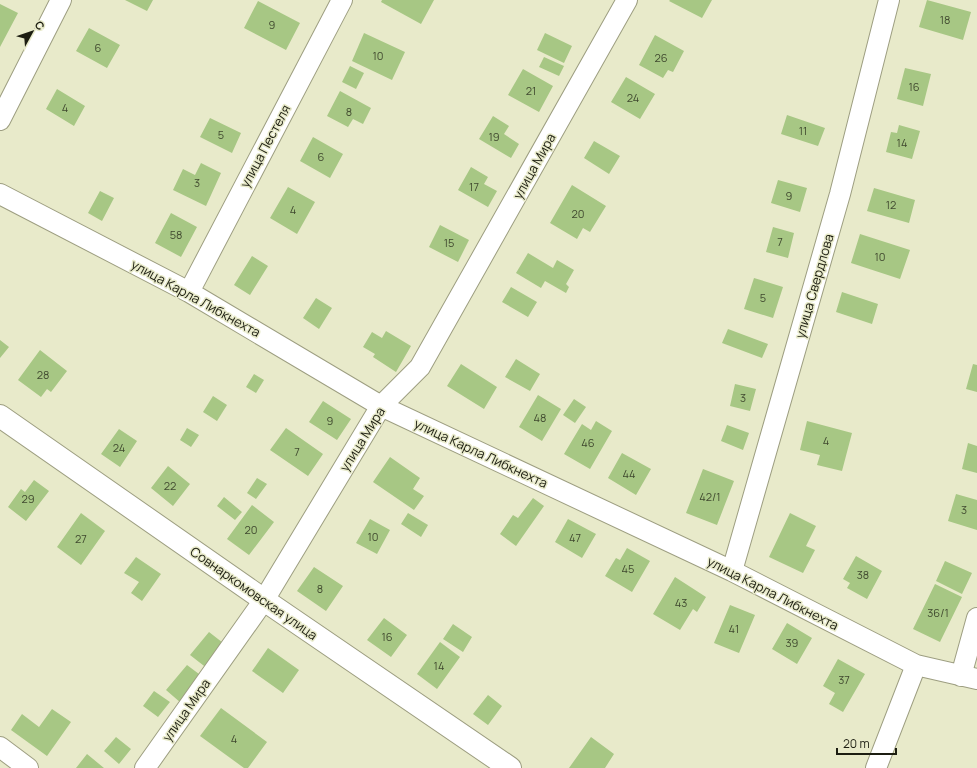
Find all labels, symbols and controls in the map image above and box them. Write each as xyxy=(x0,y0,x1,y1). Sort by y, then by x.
north arrow xyxy=(12,12,52,52)
house number: 18 xyxy=(940,12,950,27)
text: С xyxy=(32,17,48,33)
house number: 9 xyxy=(269,17,276,32)
house number: 6 xyxy=(95,40,102,55)
house number: 10 xyxy=(372,48,384,63)
house number: 26 xyxy=(654,50,668,65)
house number: 16 xyxy=(908,79,920,94)
house number: 21 xyxy=(526,83,536,98)
house number: 24 xyxy=(627,90,639,105)
house number: 4 xyxy=(62,100,68,115)
street label: улица Пестеля xyxy=(236,101,294,191)
house number: 8 xyxy=(346,104,352,119)
house number: 11 xyxy=(799,123,807,138)
house number: 5 xyxy=(218,127,224,142)
house number: 19 xyxy=(488,129,500,144)
street label: улица Мира xyxy=(509,130,559,202)
house number: 14 xyxy=(897,135,907,150)
house number: 6 xyxy=(318,149,325,164)
house number: 3 xyxy=(194,175,200,190)
house number: 17 xyxy=(469,179,479,194)
house number: 9 xyxy=(786,188,793,203)
house number: 12 xyxy=(886,197,896,212)
house number: 4 xyxy=(290,202,296,217)
house number: 20 xyxy=(572,206,584,221)
house number: 58 xyxy=(170,227,182,242)
street label: улица Свердлова xyxy=(790,232,838,340)
house number: 7 xyxy=(777,234,783,249)
house number: 15 xyxy=(444,235,454,250)
house number: 10 xyxy=(874,249,886,264)
street label: улица Карла Либкнехта xyxy=(128,255,264,341)
house number: 5 xyxy=(760,290,766,305)
house number: 28 xyxy=(37,367,49,382)
house number: 3 xyxy=(740,390,746,405)
street label: улица Мира xyxy=(335,403,389,475)
house number: 48 xyxy=(534,410,546,425)
house number: 9 xyxy=(327,413,334,428)
street label: улица Карла Либкнехта xyxy=(411,414,551,492)
house number: 4 xyxy=(823,433,829,448)
house number: 46 xyxy=(581,435,595,450)
house number: 24 xyxy=(113,440,125,455)
house number: 7 xyxy=(294,444,300,459)
house number: 44 xyxy=(622,466,636,481)
house number: 22 xyxy=(164,478,176,493)
house number: 42/1 xyxy=(699,489,721,504)
house number: 29 xyxy=(21,491,35,506)
house number: 3 xyxy=(961,502,967,517)
house number: 20 xyxy=(245,522,257,537)
house number: 10 xyxy=(367,529,379,544)
house number: 47 xyxy=(569,530,581,545)
house number: 27 xyxy=(75,531,87,546)
street label: Совнаркомовская улица xyxy=(187,542,321,644)
street label: улица Карла Либкнехта xyxy=(704,552,842,634)
house number: 45 xyxy=(622,561,634,576)
house number: 38 xyxy=(857,567,869,582)
house number: 8 xyxy=(317,581,323,596)
house number: 43 xyxy=(675,595,687,610)
house number: 36/1 xyxy=(927,605,949,620)
house number: 41 xyxy=(729,621,739,636)
house number: 16 xyxy=(381,629,393,644)
house number: 39 xyxy=(786,635,799,650)
house number: 14 xyxy=(434,658,444,673)
house number: 37 xyxy=(838,672,850,687)
street label: улица Мира xyxy=(158,675,214,745)
scale bar xyxy=(837,730,896,756)
house number: 4 xyxy=(231,731,237,746)
text: 20 m xyxy=(843,735,870,752)

